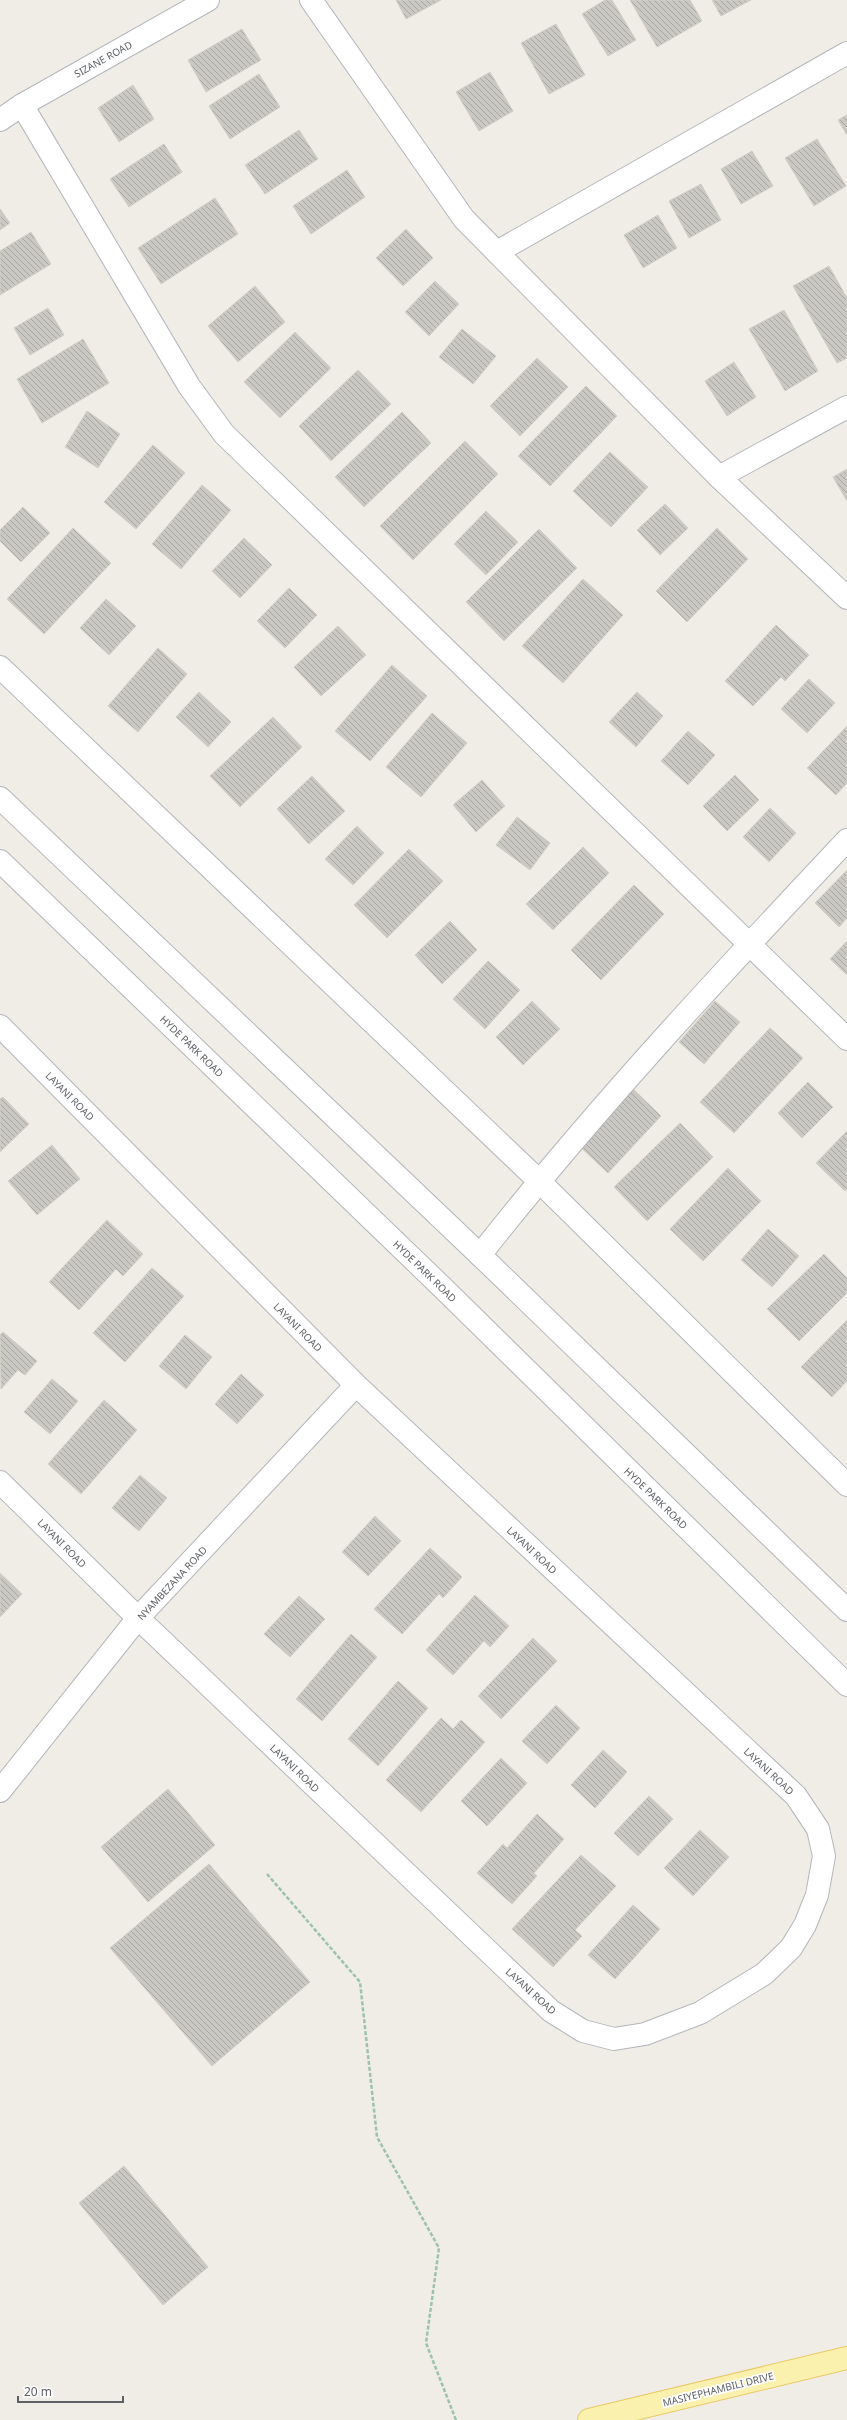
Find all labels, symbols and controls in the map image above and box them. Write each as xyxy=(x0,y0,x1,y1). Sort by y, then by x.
street label: SIZANE ROAD xyxy=(71,37,135,81)
street label: HYDE PARK ROAD xyxy=(157,1012,227,1080)
street label: LAYANI ROAD xyxy=(43,1069,97,1123)
street label: HYDE PARK ROAD xyxy=(390,1237,460,1305)
street label: LAYANI ROAD xyxy=(271,1300,325,1354)
street label: HYDE PARK ROAD xyxy=(621,1464,691,1532)
street label: LAYANI ROAD xyxy=(35,1516,89,1570)
street label: LAYANI ROAD xyxy=(504,1523,560,1577)
street label: NYAMBEZANA ROAD xyxy=(134,1543,210,1623)
street label: LAYANI ROAD xyxy=(267,1741,323,1795)
street label: LAYANI ROAD xyxy=(741,1744,797,1798)
street label: LAYANI ROAD xyxy=(503,1965,559,2017)
street label: MASIYEPHAMBILI DRIVE xyxy=(661,2368,775,2410)
scale bar xyxy=(18,2378,123,2404)
text: 20 m xyxy=(24,2383,52,2400)

